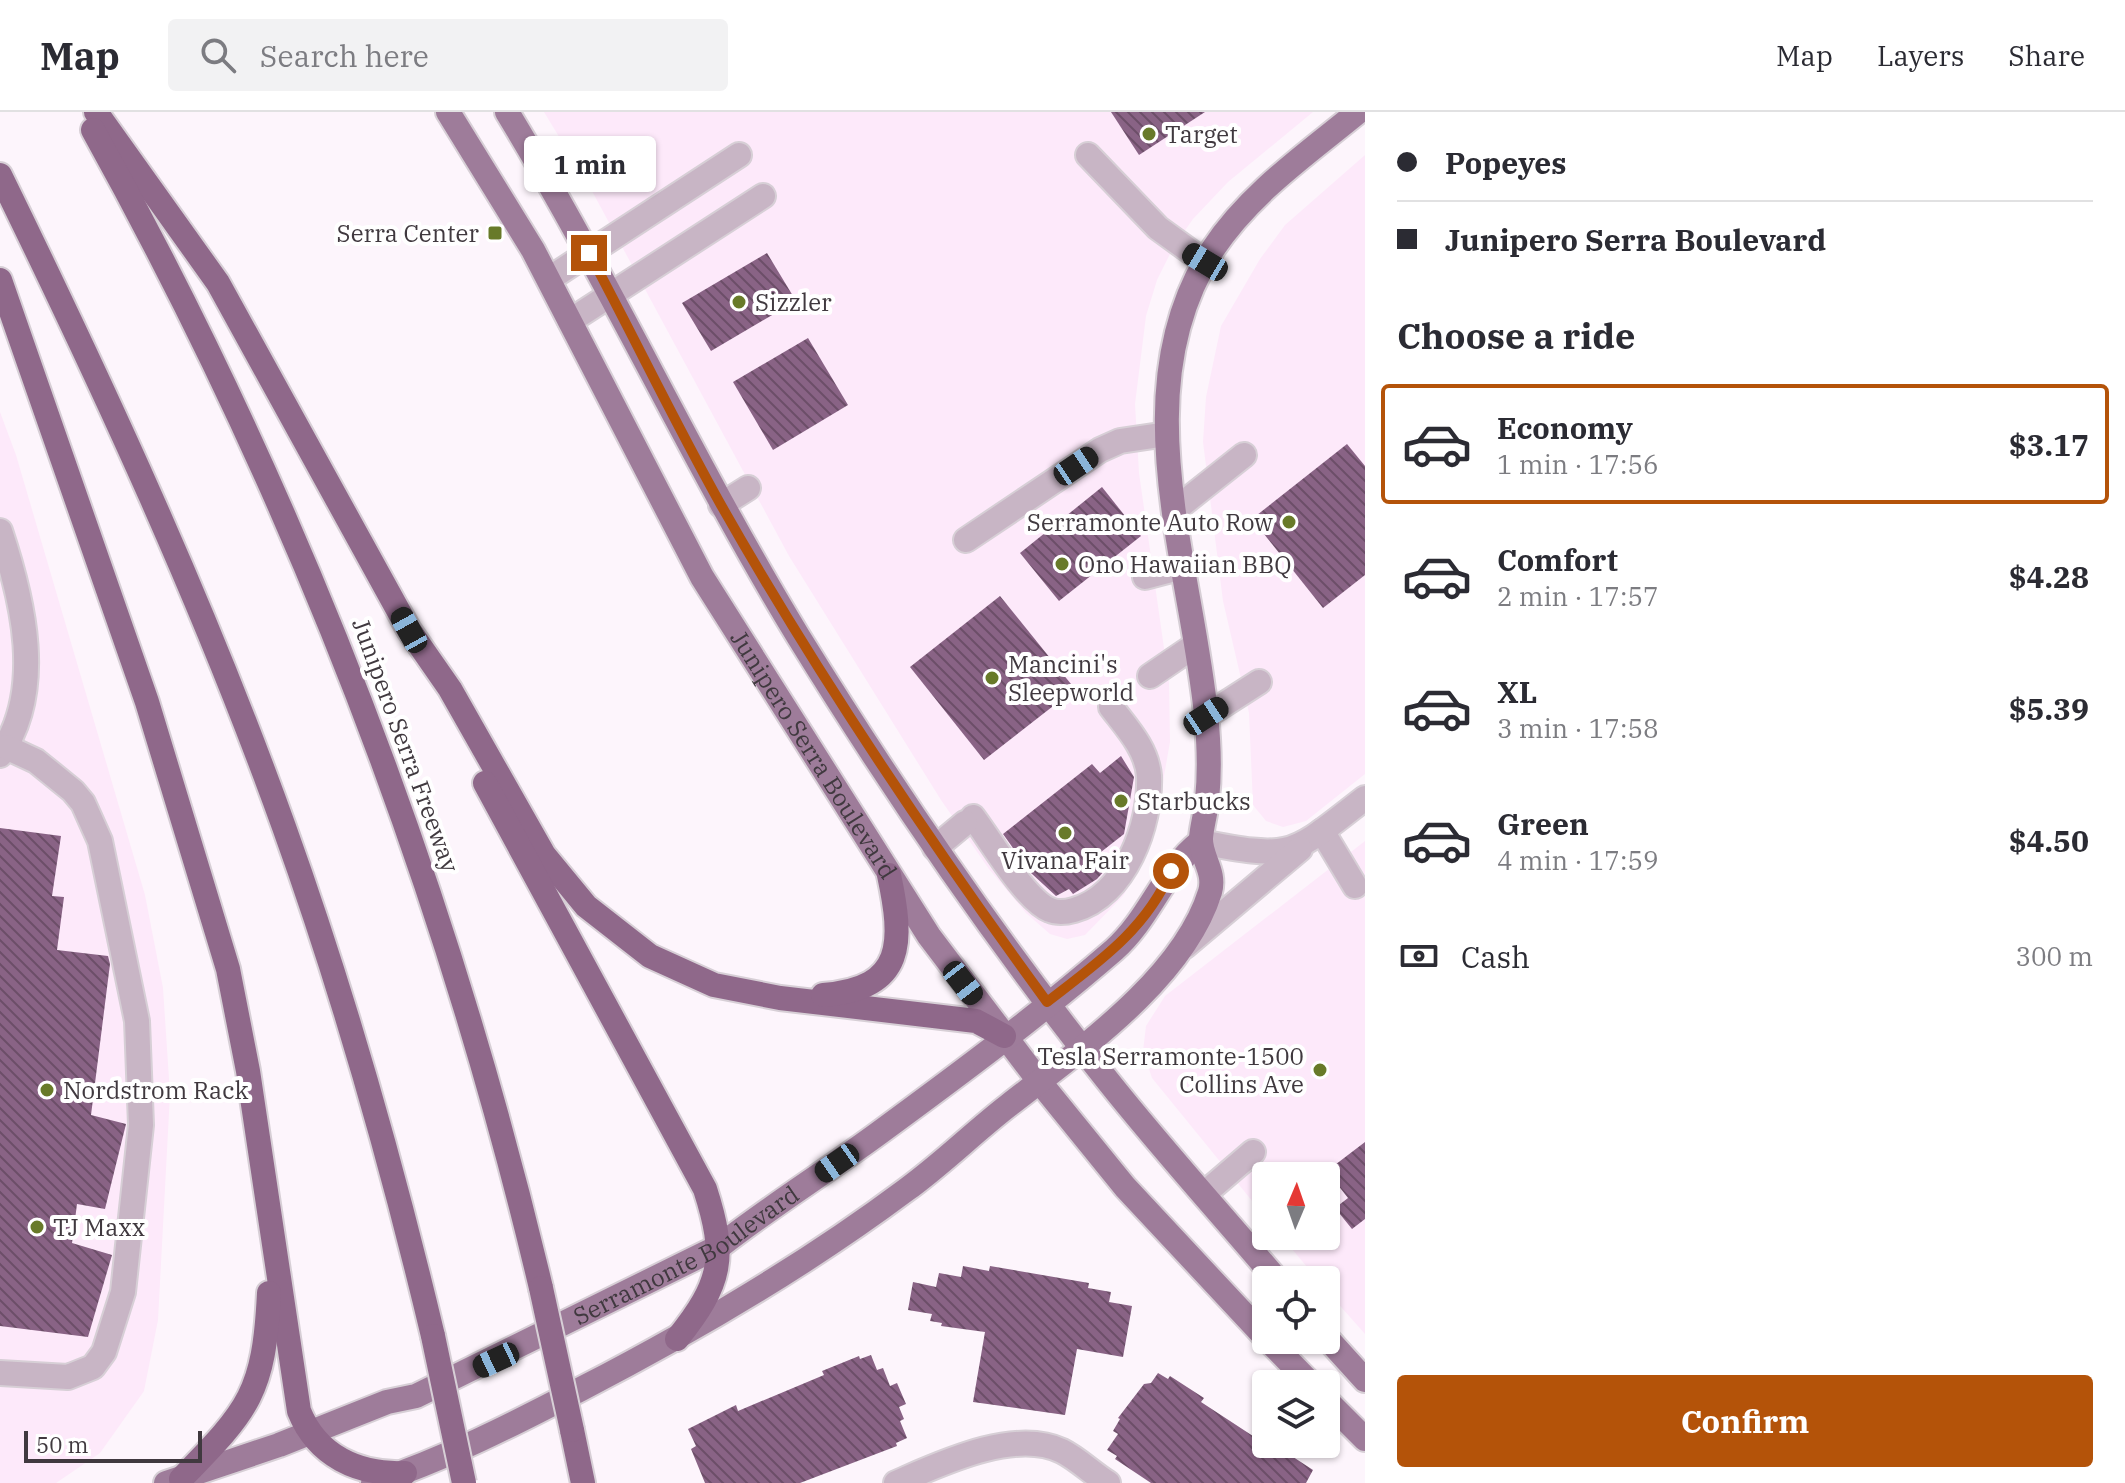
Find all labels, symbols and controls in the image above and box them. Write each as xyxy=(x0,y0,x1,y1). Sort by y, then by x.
search box xyxy=(168,19,728,91)
text: Map xyxy=(40,31,120,80)
icon: search xyxy=(196,33,240,77)
text: Search here xyxy=(260,36,429,75)
text: Map xyxy=(1776,37,1833,74)
text: Layers xyxy=(1877,37,1964,74)
text: Share xyxy=(2008,37,2085,74)
place label: Target xyxy=(1165,118,1238,150)
marker: Target xyxy=(1140,125,1158,143)
callout: 1 min xyxy=(523,137,655,193)
text: Popeyes xyxy=(1445,143,1567,182)
text: 1 min xyxy=(554,147,626,181)
place label: Serra Center xyxy=(337,217,479,249)
text: Junipero Serra Boulevard xyxy=(1445,220,1826,259)
marker: Serra Center xyxy=(486,224,504,242)
route end xyxy=(571,235,607,271)
car xyxy=(1178,239,1232,285)
place label: Sizzler xyxy=(755,286,832,318)
marker: Sizzler xyxy=(730,293,748,311)
text: Choose a ride xyxy=(1397,312,1636,359)
icon: car xyxy=(1401,408,1473,480)
text: Economy xyxy=(1497,408,1633,447)
text: $3.17 xyxy=(2009,425,2089,464)
car xyxy=(1049,443,1103,489)
text: 1 min · 17:56 xyxy=(1497,447,1659,481)
place label: Serramonte Auto Row xyxy=(1027,506,1273,538)
marker: Serramonte Auto Row xyxy=(1280,513,1298,531)
icon: car xyxy=(1401,540,1473,612)
text: Comfort xyxy=(1497,540,1618,579)
place label: Ono Hawaiian BBQ xyxy=(1078,548,1291,580)
marker: Ono Hawaiian BBQ xyxy=(1053,555,1071,573)
text: $4.28 xyxy=(2009,557,2089,596)
text: 2 min · 17:57 xyxy=(1497,579,1659,613)
car xyxy=(387,603,431,657)
street label: Junipero Serra Freeway xyxy=(345,614,467,877)
street label: Junipero Serra Boulevard xyxy=(723,624,905,885)
place label: Mancini's Sleepworld xyxy=(1008,648,1134,708)
marker: Mancini's Sleepworld xyxy=(983,669,1001,687)
icon: car xyxy=(1401,672,1473,744)
text: XL xyxy=(1497,672,1537,711)
text: $5.39 xyxy=(2009,689,2089,728)
car xyxy=(1179,693,1233,739)
text: 3 min · 17:58 xyxy=(1497,711,1659,745)
place label: Starbucks xyxy=(1137,785,1251,817)
marker: Starbucks xyxy=(1112,792,1130,810)
icon: car xyxy=(1401,804,1473,876)
text: Green xyxy=(1497,804,1589,843)
text: $4.50 xyxy=(2009,821,2089,860)
marker: Vivana Fair xyxy=(1056,824,1074,842)
text: 4 min · 17:59 xyxy=(1497,843,1659,877)
place label: Vivana Fair xyxy=(1001,844,1129,876)
route start xyxy=(1153,853,1189,889)
icon: cash xyxy=(1397,934,1441,978)
text: Cash xyxy=(1461,937,1530,976)
text: 300 m xyxy=(2015,939,2093,973)
car xyxy=(939,957,987,1009)
place label: Tesla Serramonte-1500 Collins Ave xyxy=(1037,1040,1304,1100)
marker: Tesla Serramonte-1500 Collins Ave xyxy=(1311,1061,1329,1079)
place label: Nordstrom Rack xyxy=(63,1074,249,1106)
marker: Nordstrom Rack xyxy=(38,1081,56,1099)
car xyxy=(810,1139,864,1187)
north arrow xyxy=(1252,1162,1340,1250)
map controls xyxy=(1252,1162,1340,1458)
street label: Serramonte Boulevard xyxy=(568,1178,805,1332)
place label: TJ Maxx xyxy=(53,1211,145,1243)
marker: TJ Maxx xyxy=(28,1218,46,1236)
button: locate xyxy=(1252,1266,1340,1354)
car xyxy=(469,1339,523,1381)
button: layers xyxy=(1252,1370,1340,1458)
button: Confirm xyxy=(1397,1375,2093,1467)
scale bar xyxy=(24,1427,202,1463)
text: 50 m xyxy=(36,1430,88,1459)

